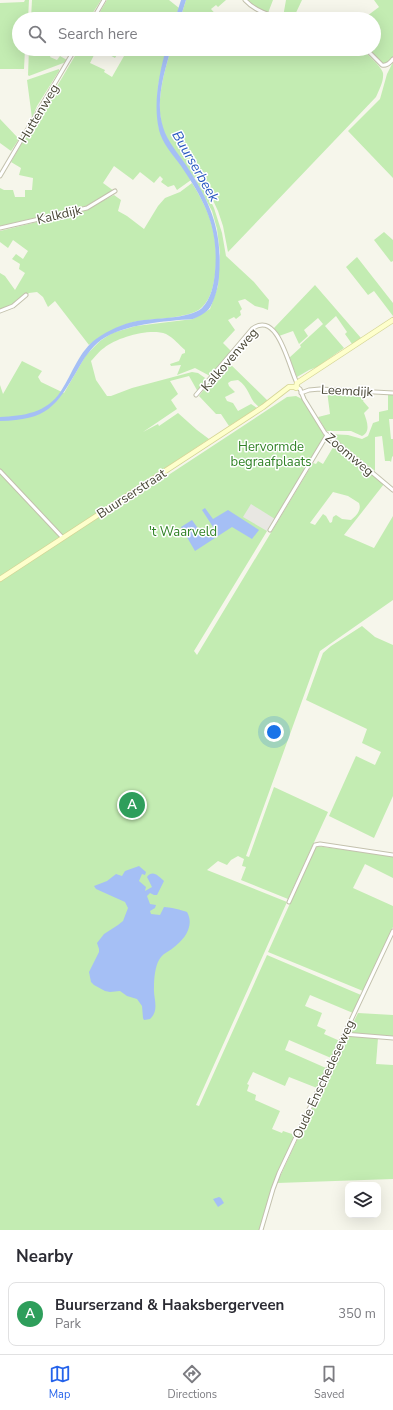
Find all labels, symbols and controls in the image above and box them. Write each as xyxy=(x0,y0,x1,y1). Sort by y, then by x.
search box xyxy=(12,12,381,56)
icon: search xyxy=(26,23,48,45)
text: Search here xyxy=(58,24,138,44)
street label: Huttenweg xyxy=(14,81,63,146)
water label: Buurserbeek xyxy=(167,127,224,206)
street label: Kalkdijk xyxy=(35,201,84,229)
street label: Kalkovenweg xyxy=(197,324,262,395)
street label: Leemdijk xyxy=(320,381,374,401)
street label: Zoomweg xyxy=(321,429,377,480)
park label: Hervormde begraafplaats xyxy=(231,438,311,471)
street label: Buurserstraat xyxy=(93,464,170,523)
park label: 't Waarveld xyxy=(149,523,217,541)
your location xyxy=(264,722,284,742)
pin: A xyxy=(119,790,145,820)
street label: Oude Enschedeseweg xyxy=(288,1017,359,1142)
map controls xyxy=(345,1182,381,1218)
button: layers xyxy=(345,1182,381,1218)
text: Nearby xyxy=(16,1245,73,1268)
text: Buurserzand & Haaksbergerveen xyxy=(55,1295,284,1315)
text: A xyxy=(25,1305,35,1323)
text: 350 m xyxy=(338,1305,376,1323)
text: Park xyxy=(55,1315,81,1333)
tab: Map xyxy=(49,1363,71,1402)
tab: Directions xyxy=(168,1363,217,1402)
tab: Saved xyxy=(314,1363,344,1402)

